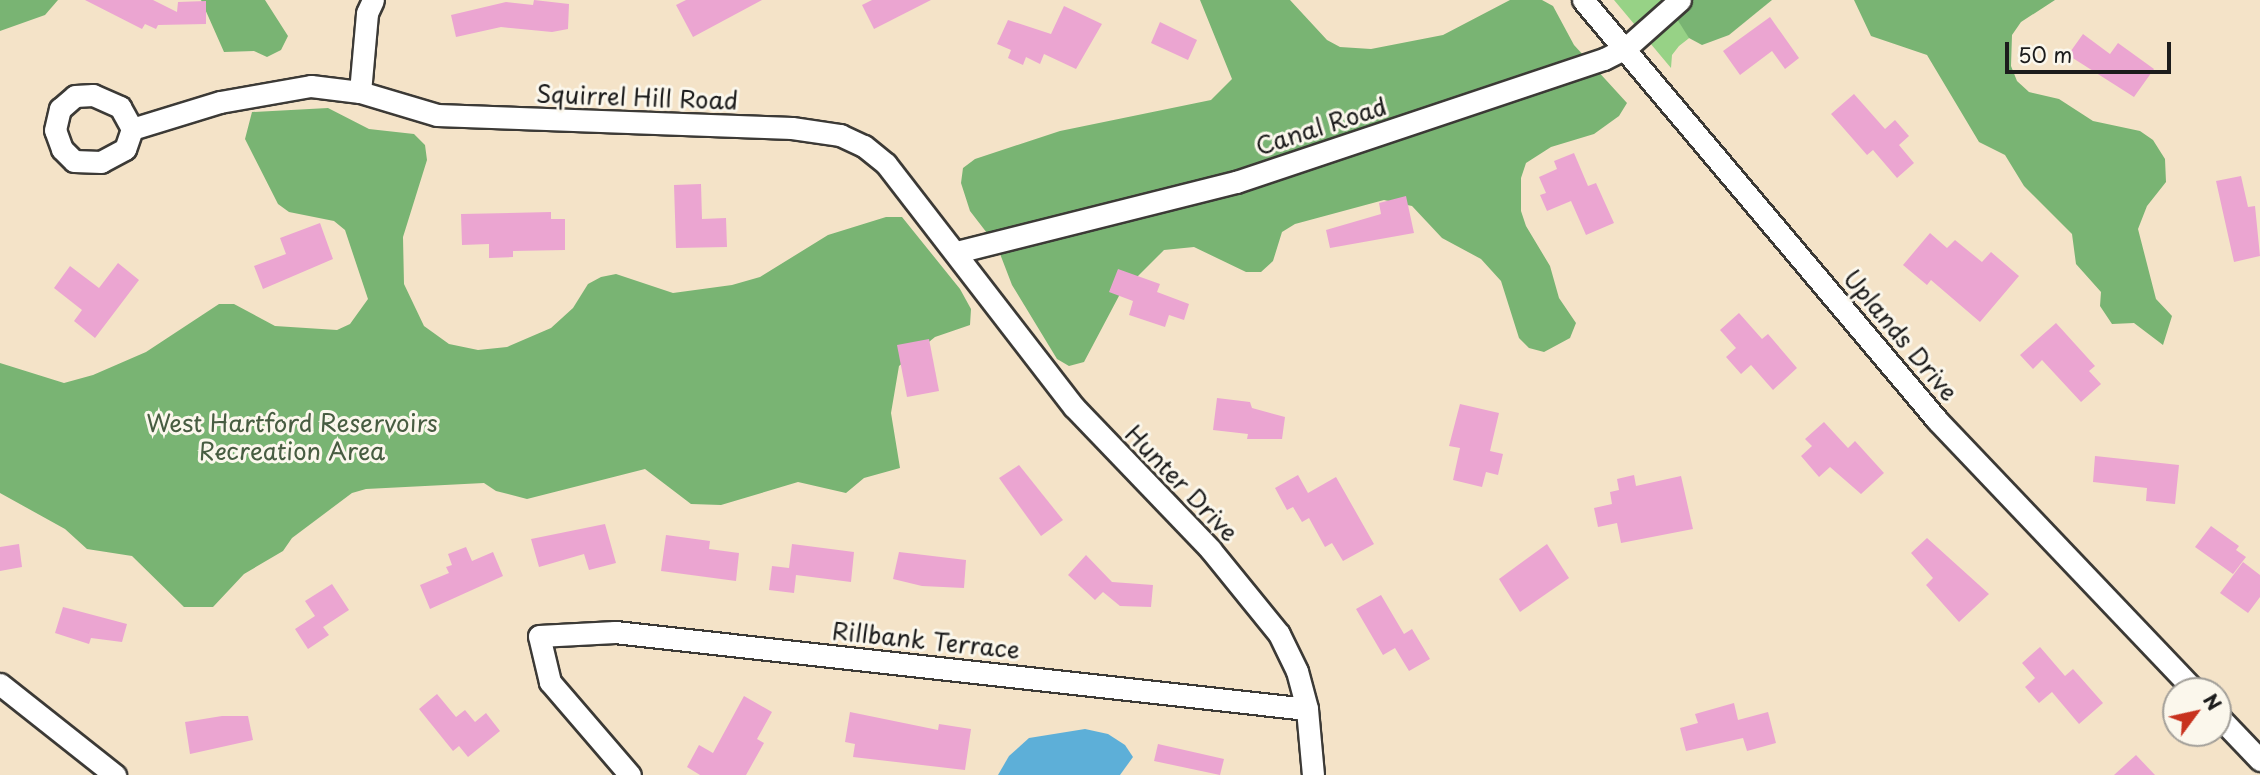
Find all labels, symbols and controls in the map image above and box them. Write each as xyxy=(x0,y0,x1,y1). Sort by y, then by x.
scale bar xyxy=(2008,28,2174,72)
text: 50 m xyxy=(2018,38,2072,70)
street label: Squirrel Hill Road xyxy=(535,79,739,115)
street label: Canal Road xyxy=(1253,92,1389,160)
street label: Uplands Drive xyxy=(1838,264,1964,406)
park label: West Hartford Reservoirs Recreation Area xyxy=(147,409,437,465)
street label: Hunter Drive xyxy=(1119,419,1245,547)
street label: Rillbank Terrace xyxy=(831,616,1021,664)
north arrow xyxy=(2162,677,2232,747)
text: N xyxy=(2197,688,2229,716)

